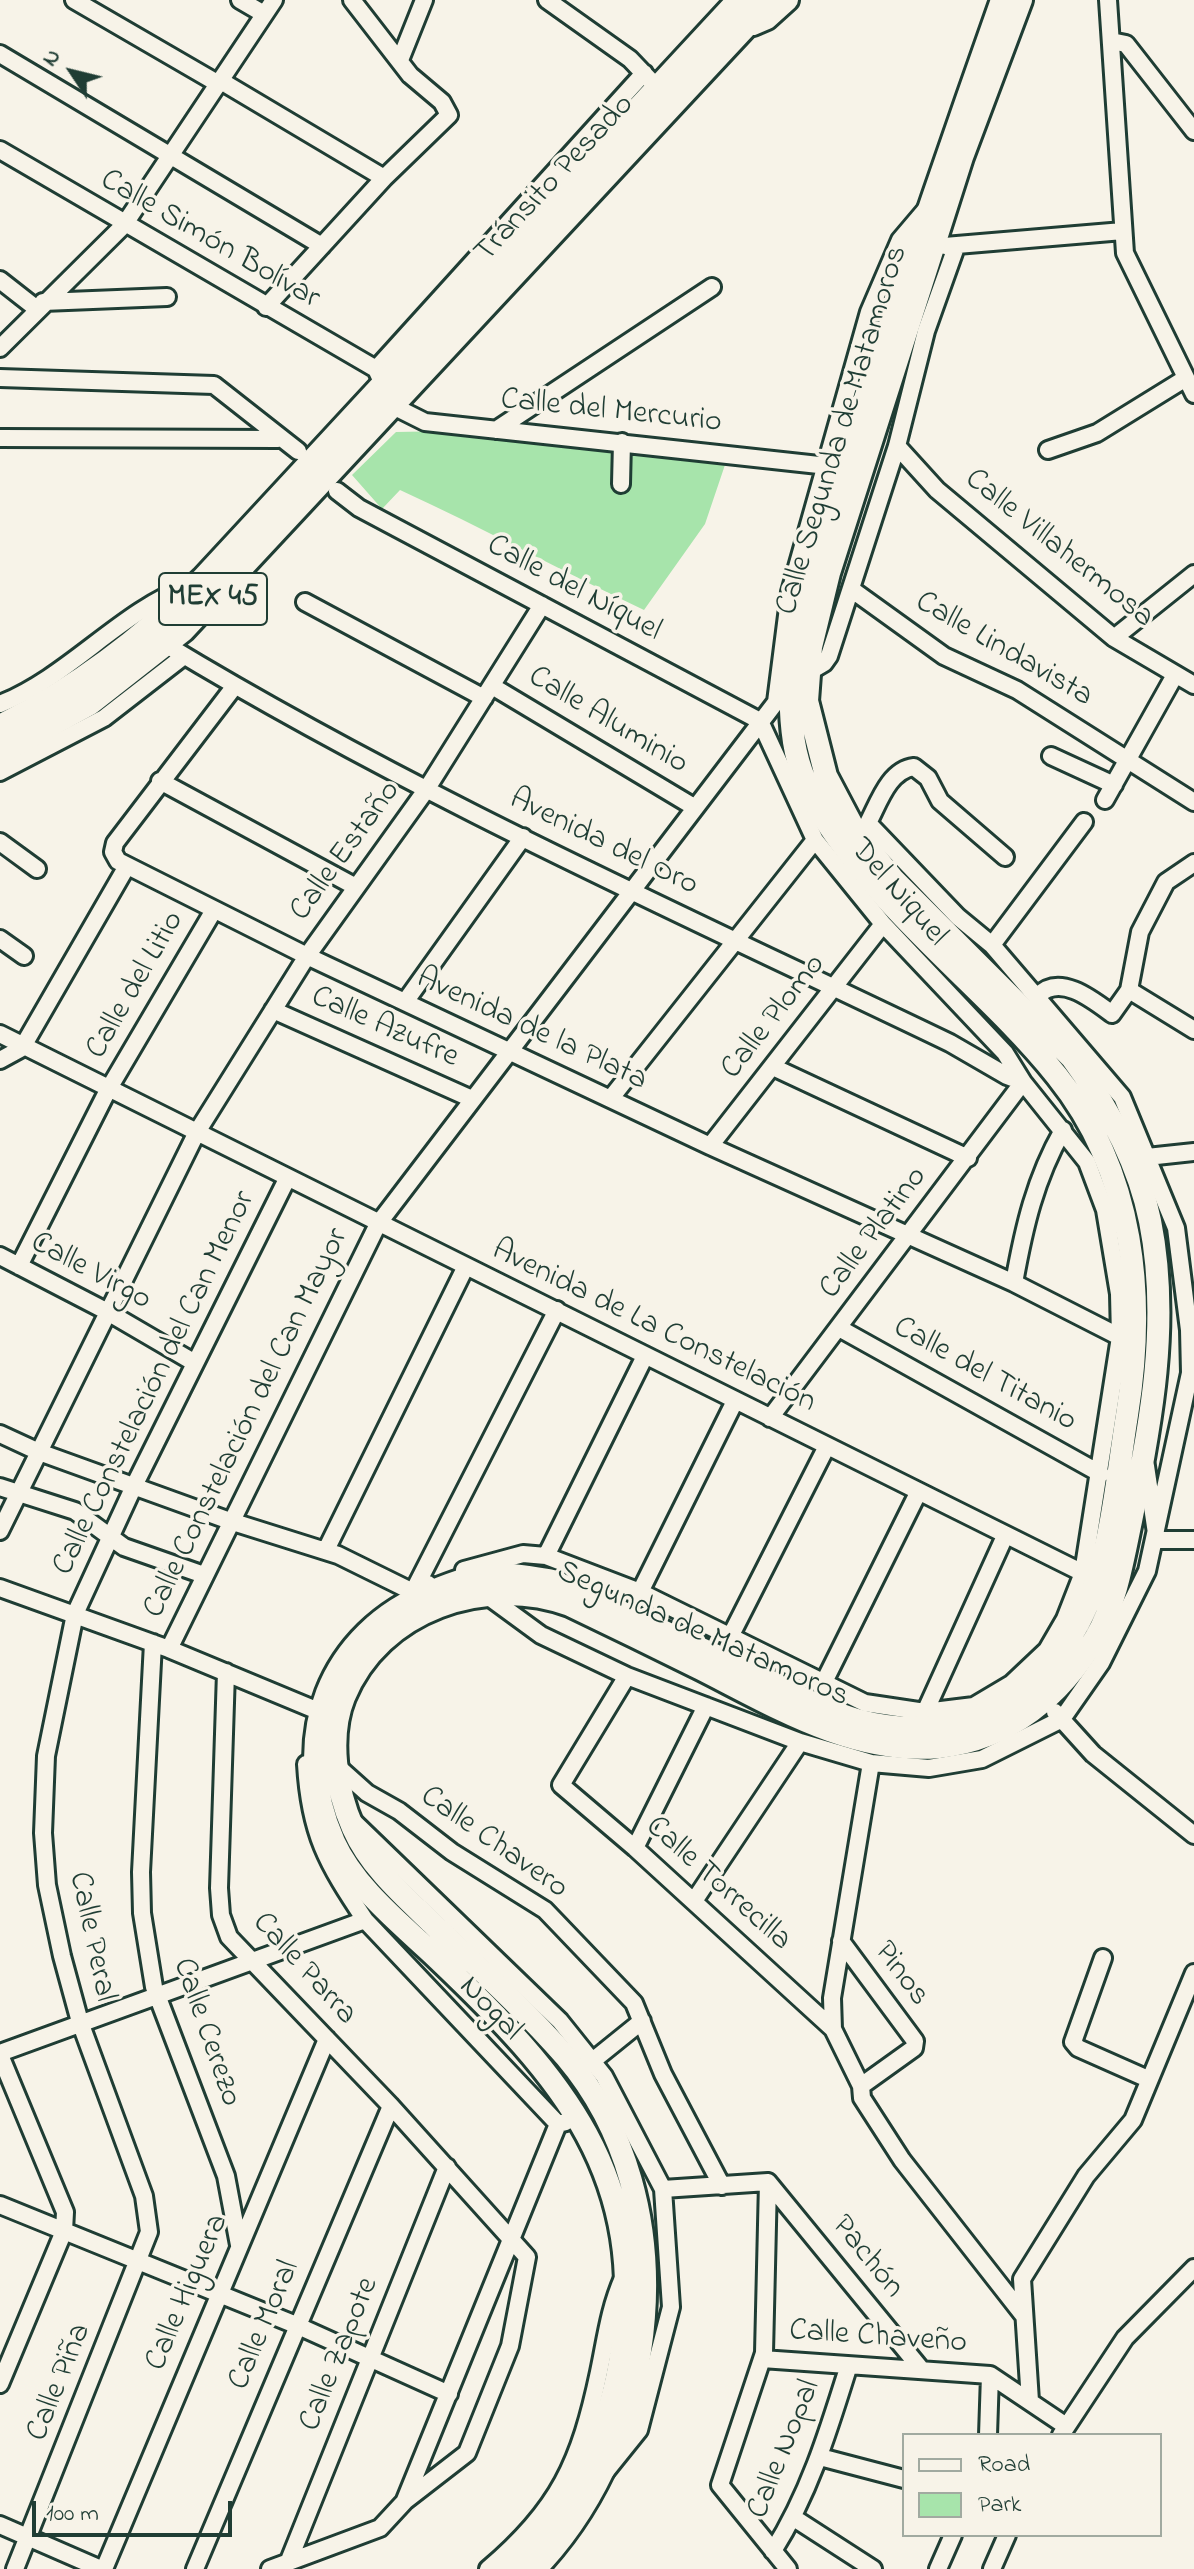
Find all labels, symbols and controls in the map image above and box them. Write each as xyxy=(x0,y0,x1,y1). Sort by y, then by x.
north arrow xyxy=(32,32,112,112)
text: N xyxy=(35,43,70,74)
street label: Tránsito Pesado xyxy=(468,88,644,272)
street label: Calle Simón Bolívar xyxy=(92,163,326,319)
street label: Calle Segunda de Matamoros xyxy=(770,242,918,620)
street label: Calle del Mercurio xyxy=(499,382,723,444)
street label: Calle Villahermosa xyxy=(955,462,1161,638)
street label: Calle del Níquel xyxy=(479,528,667,652)
road number: MEX 45 xyxy=(159,573,267,625)
street label: Calle Lindavista xyxy=(907,585,1099,717)
street label: Calle Aluminio xyxy=(520,659,694,785)
street label: Calle Estaño xyxy=(283,774,411,930)
street label: Avenida del Oro xyxy=(502,782,704,906)
street label: Del Niquel xyxy=(840,832,954,956)
street label: Calle del Litio xyxy=(79,905,195,1067)
street label: Calle Plomo xyxy=(714,948,836,1088)
street label: Avenida de la Plata xyxy=(409,961,653,1101)
street label: Calle Azufre xyxy=(304,979,464,1079)
street label: Calle Platino xyxy=(813,1160,937,1308)
street label: Calle Constelación del Can Menor xyxy=(46,1186,266,1582)
street label: Calle Constelación del Can Mayor xyxy=(137,1223,359,1625)
street label: Calle Virgo xyxy=(23,1225,157,1321)
street label: Avenida de La Constelación xyxy=(485,1233,821,1423)
street label: Calle del Titanio xyxy=(886,1310,1082,1442)
street label: Segunda de Matamoros xyxy=(550,1554,854,1718)
street label: Calle Chavero xyxy=(411,1779,575,1909)
street label: Calle Torrecilla xyxy=(636,1809,798,1961)
street label: Calle Peral xyxy=(58,1869,122,2005)
street label: Calle Parra xyxy=(242,1906,364,2034)
street label: Pinos xyxy=(863,1935,937,2015)
street label: Calle Cerezo xyxy=(162,1954,248,2112)
street label: Nogal xyxy=(449,1970,529,2050)
street label: Calle Higuera xyxy=(139,2209,239,2377)
street label: Pachón xyxy=(821,2209,911,2307)
street label: Calle Moral xyxy=(222,2256,310,2396)
street label: Calle Zapote xyxy=(293,2272,389,2438)
street label: Calle Chaveño xyxy=(788,2314,968,2364)
street label: Calle Piña xyxy=(20,2319,102,2447)
street label: Calle Nopal xyxy=(741,2375,831,2525)
legend xyxy=(902,2433,1162,2537)
text: Road xyxy=(978,2448,1030,2483)
scale bar xyxy=(36,2485,236,2535)
text: Park xyxy=(978,2488,1021,2523)
text: 100 m xyxy=(46,2497,99,2532)

